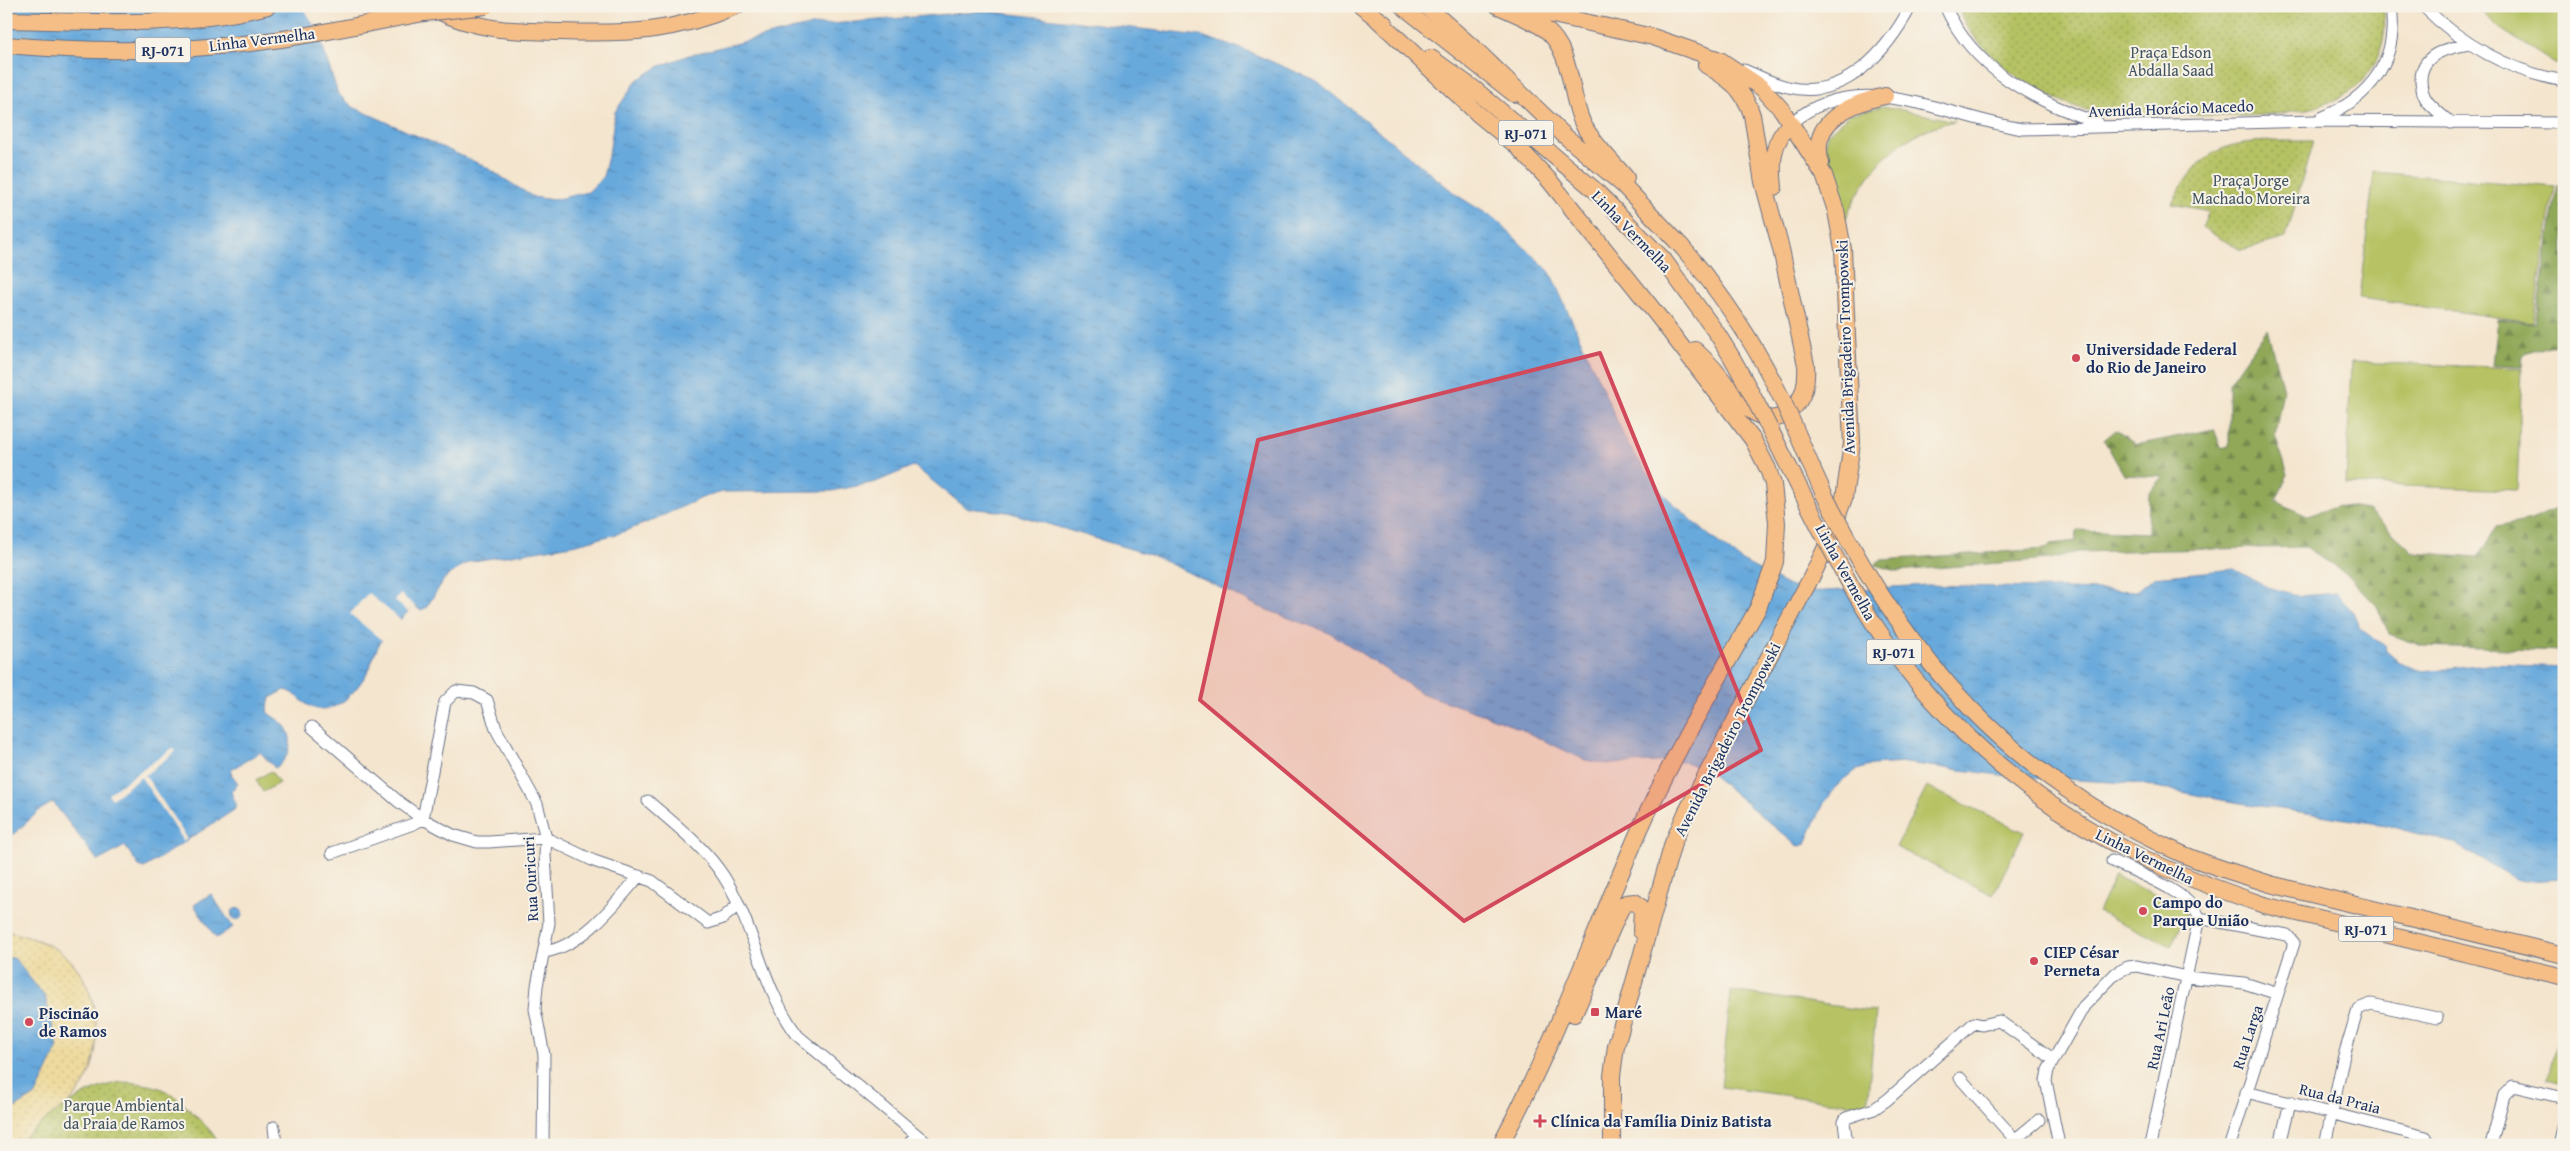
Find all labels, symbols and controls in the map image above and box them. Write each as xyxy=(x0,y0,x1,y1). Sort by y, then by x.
street label: Linha Vermelha xyxy=(208,21,317,57)
road number: RJ-071 xyxy=(136,38,190,62)
park label: Praça Edson Abdalla Saad xyxy=(2128,40,2214,82)
street label: Avenida Horácio Macedo xyxy=(2088,93,2254,123)
road number: RJ-071 xyxy=(1498,120,1554,146)
park label: Praça Jorge Machado Moreira xyxy=(2192,168,2310,210)
street label: Linha Vermelha xyxy=(1586,184,1678,278)
street label: Avenida Brigadeiro Trompowski xyxy=(1829,239,1861,455)
place label: Universidade Federal do Rio de Janeiro xyxy=(2086,337,2237,379)
marker: Universidade Federal do Rio de Janeiro xyxy=(2070,352,2082,364)
street label: Linha Vermelha xyxy=(1810,520,1883,625)
street label: Avenida Brigadeiro Trompowski xyxy=(1668,637,1787,840)
road number: RJ-071 xyxy=(1866,640,1922,664)
street label: Linha Vermelha xyxy=(2092,822,2199,890)
street label: Rua Ouricuri xyxy=(516,835,544,922)
place label: Campo do Parque União xyxy=(2153,890,2250,932)
marker: Campo do Parque União xyxy=(2137,905,2149,917)
road number: RJ-071 xyxy=(2338,916,2394,942)
place label: CIEP César Perneta xyxy=(2044,940,2120,982)
marker: CIEP César Perneta xyxy=(2028,955,2040,967)
street label: Rua Ari Leão xyxy=(2139,984,2181,1072)
place label: Maré xyxy=(1605,1000,1642,1024)
place label: Piscinão de Ramos xyxy=(39,1001,107,1043)
street label: Rua Larga xyxy=(2225,1001,2269,1072)
marker: Maré xyxy=(1589,1006,1601,1018)
marker: Piscinão de Ramos xyxy=(23,1016,35,1028)
street label: Rua da Praia xyxy=(2297,1076,2384,1120)
park label: Parque Ambiental da Praia de Ramos xyxy=(63,1093,185,1135)
place label: Clínica da Família Diniz Batista xyxy=(1551,1109,1773,1133)
marker: Clínica da Família Diniz Batista xyxy=(1533,1114,1547,1128)

